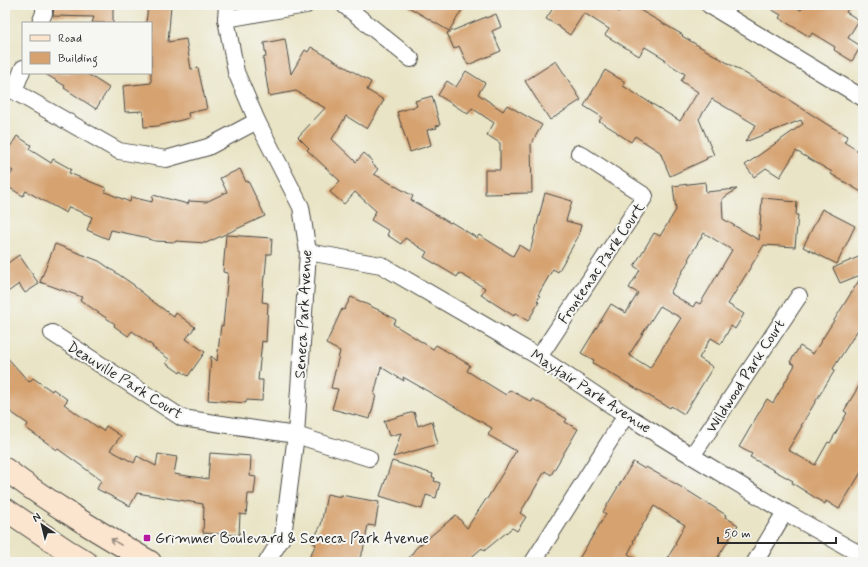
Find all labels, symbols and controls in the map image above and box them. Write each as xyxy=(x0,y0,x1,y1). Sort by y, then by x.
legend xyxy=(22,22,152,74)
text: Road xyxy=(58,31,82,47)
text: Building xyxy=(58,51,98,68)
street label: Frontenac Park Court xyxy=(554,199,650,328)
street label: Seneca Park Avenue xyxy=(291,249,317,379)
street label: Wildwood Park Court xyxy=(702,316,790,437)
street label: Deauville Park Court xyxy=(63,337,186,424)
street label: Mayfair Park Avenue xyxy=(526,345,655,438)
north arrow xyxy=(22,505,62,545)
text: N xyxy=(30,510,44,525)
scale bar xyxy=(718,519,836,545)
text: 50 m xyxy=(724,526,751,542)
place label: Grimmer Boulevard & Seneca Park Avenue xyxy=(155,529,429,549)
marker: Grimmer Boulevard & Seneca Park Avenue xyxy=(142,533,152,543)
one-way arrow xyxy=(110,538,122,546)

